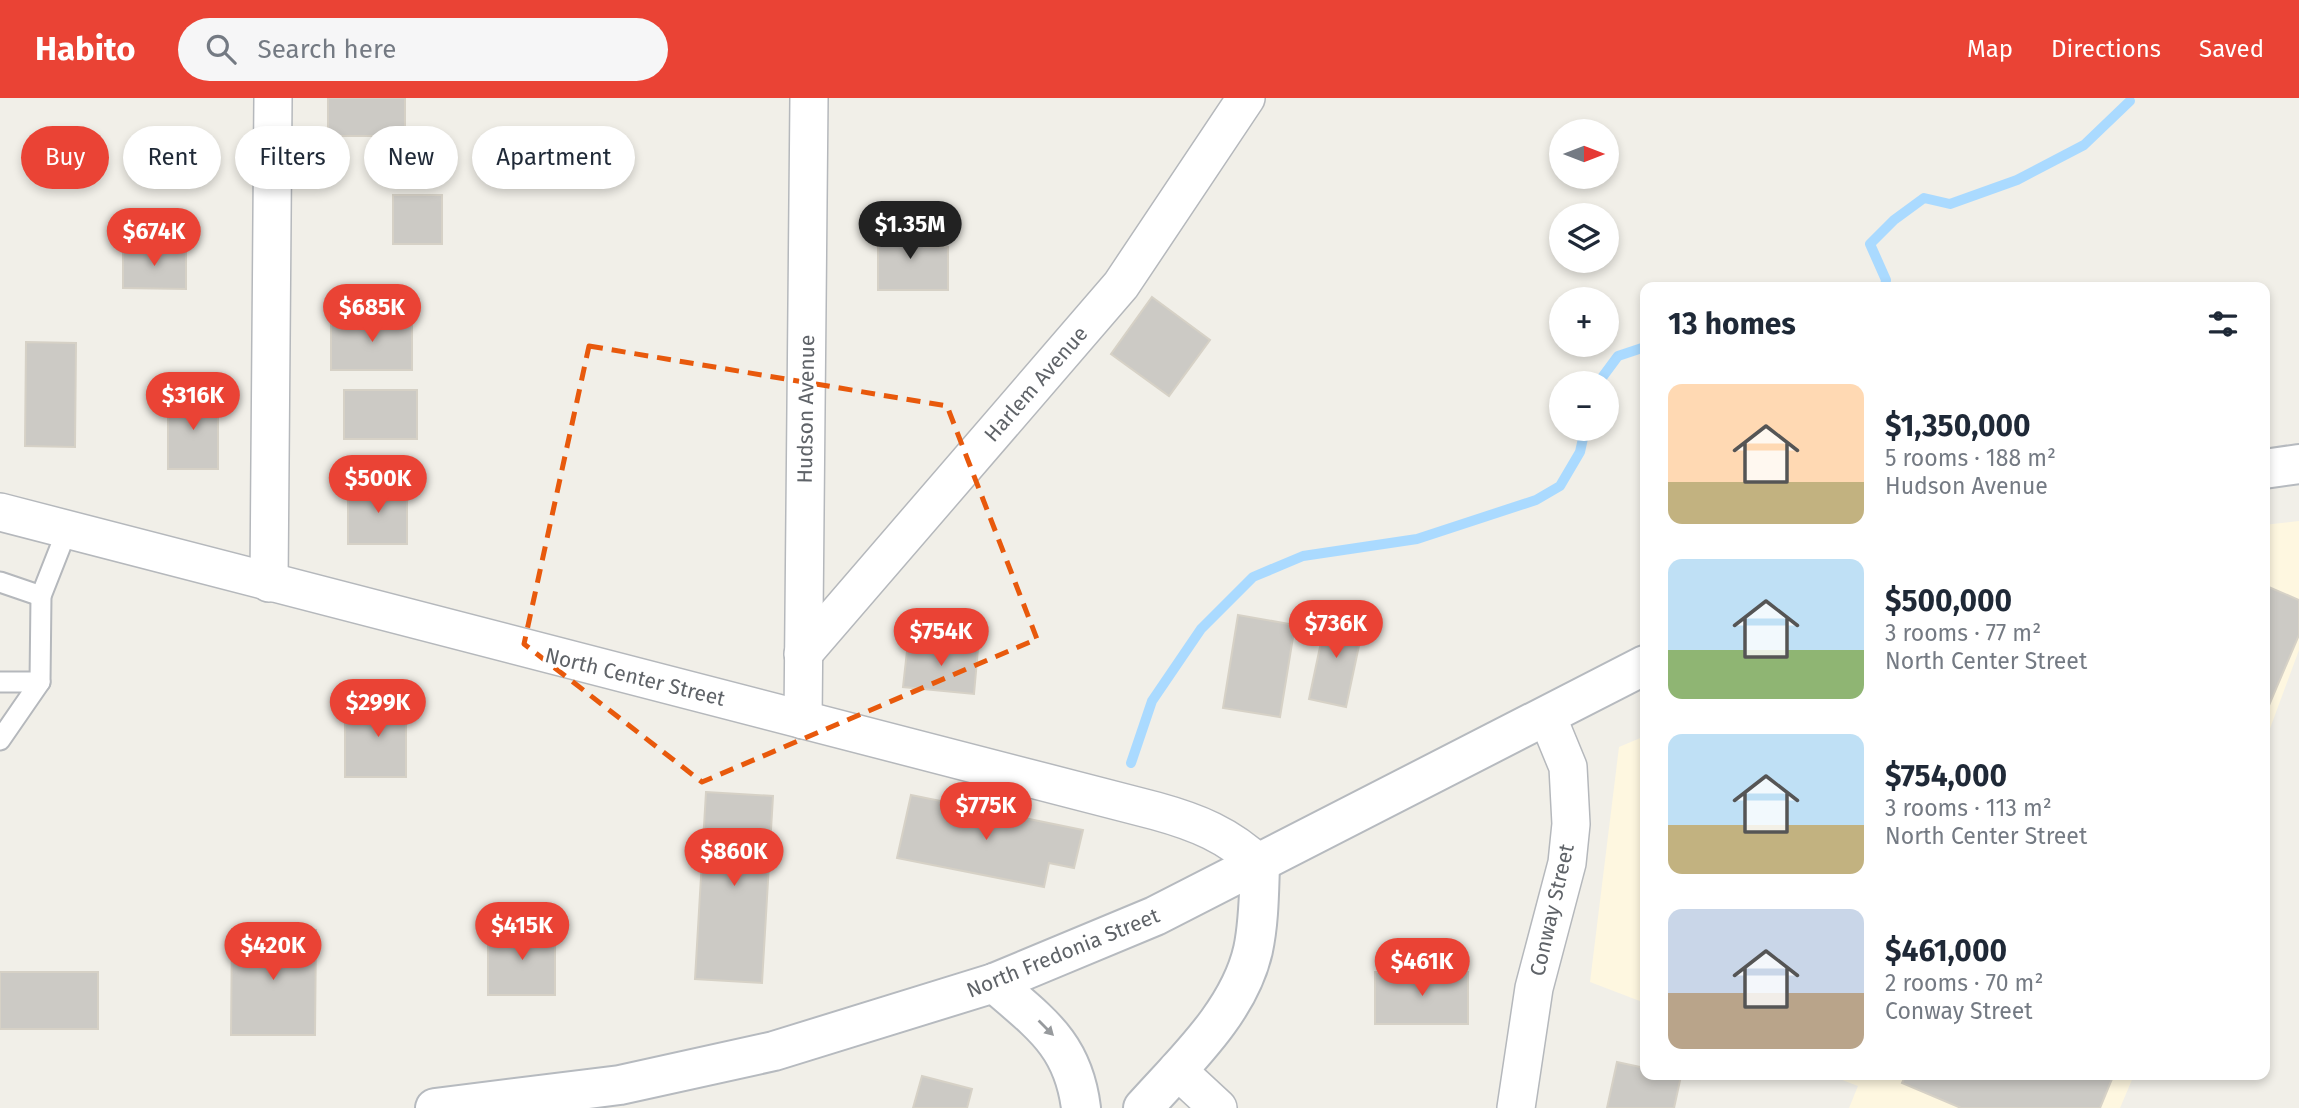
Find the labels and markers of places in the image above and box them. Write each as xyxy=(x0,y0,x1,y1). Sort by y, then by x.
pin: $1.35M xyxy=(853,202,967,261)
pin: $674K xyxy=(105,208,203,268)
pin: $685K xyxy=(323,285,421,344)
pin: $316K xyxy=(144,372,242,432)
pin: $500K xyxy=(329,456,427,515)
pin: $736K xyxy=(1287,601,1385,660)
pin: $754K xyxy=(892,608,990,668)
pin: $299K xyxy=(329,680,427,739)
pin: $775K xyxy=(937,782,1035,842)
pin: $860K xyxy=(685,828,783,888)
pin: $415K xyxy=(473,902,571,962)
pin: $420K xyxy=(224,922,322,982)
pin: $461K xyxy=(1373,939,1471,998)

